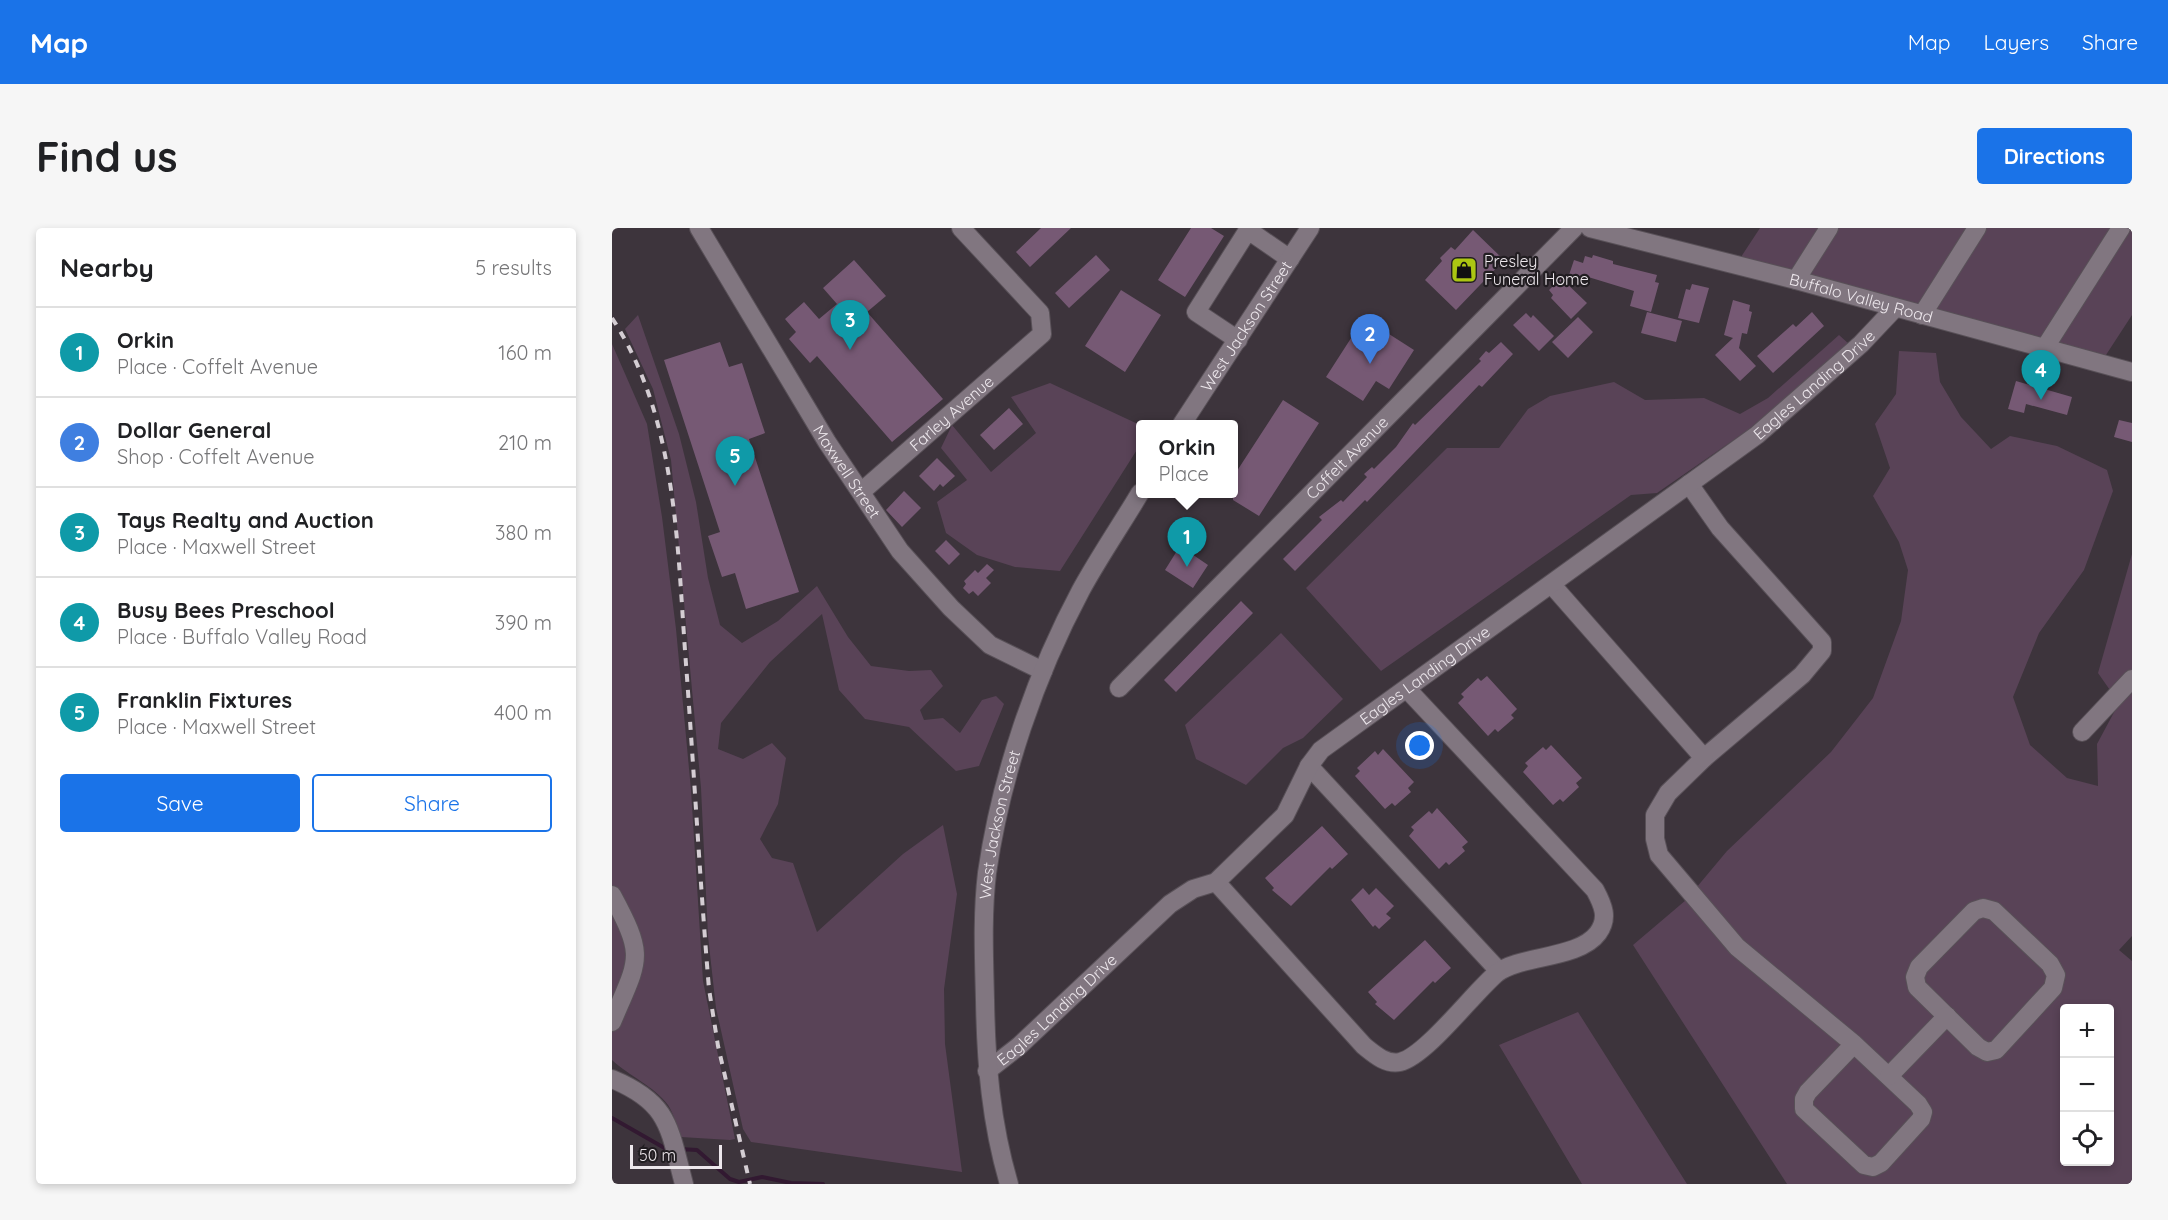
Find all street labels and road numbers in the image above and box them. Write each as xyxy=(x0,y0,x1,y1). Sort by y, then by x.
street label: West Jackson Street xyxy=(1196,257,1296,395)
street label: Buffalo Valley Road xyxy=(1787,269,1935,327)
street label: Eagles Landing Drive xyxy=(1749,326,1879,444)
street label: Farley Avenue xyxy=(905,371,998,455)
street label: Coffelt Avenue xyxy=(1301,412,1392,503)
street label: Maxwell Street xyxy=(809,421,885,522)
street label: Eagles Landing Drive xyxy=(1356,621,1494,729)
street label: West Jackson Street xyxy=(975,748,1024,900)
street label: Eagles Landing Drive xyxy=(993,949,1121,1070)

